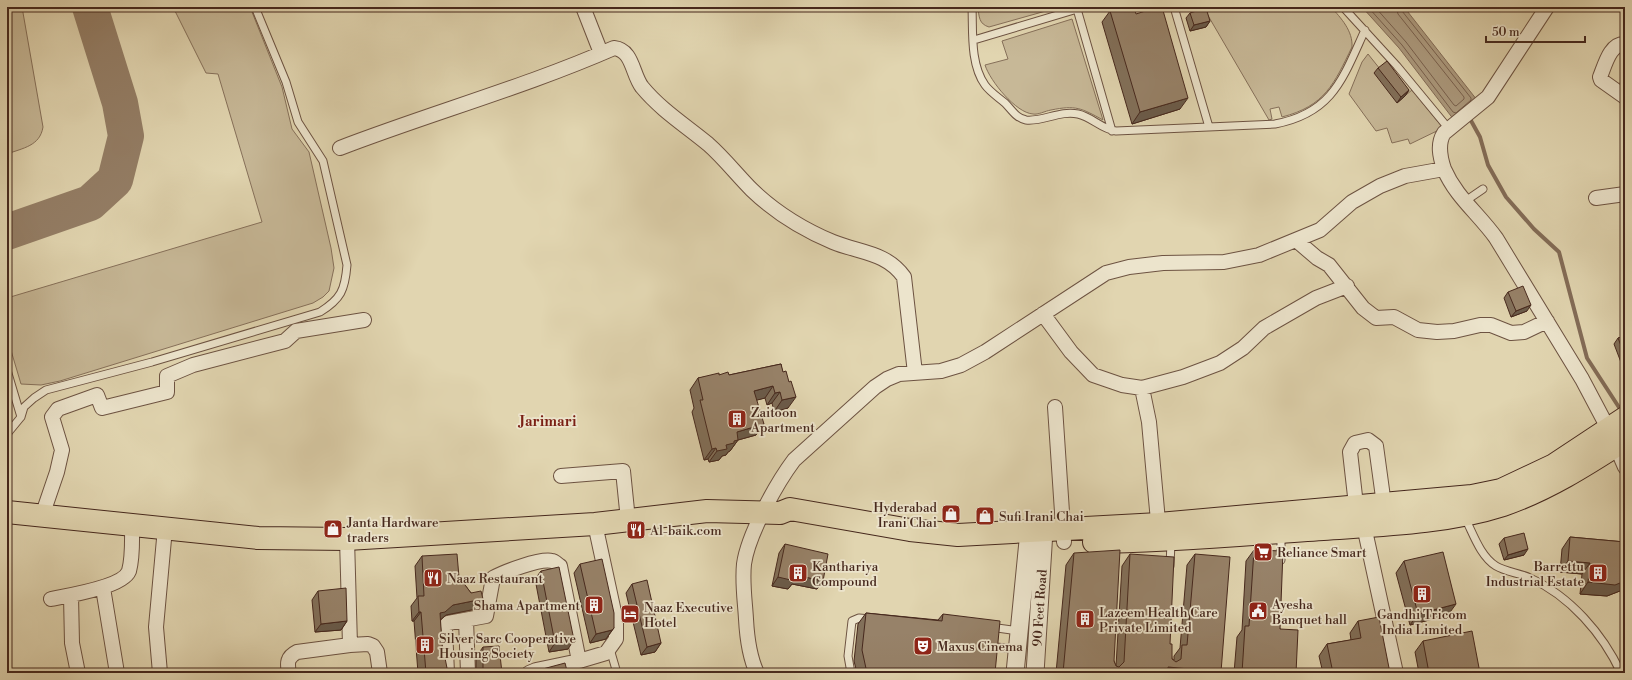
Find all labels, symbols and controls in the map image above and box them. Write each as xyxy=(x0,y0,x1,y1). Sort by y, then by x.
scale bar xyxy=(1486,18,1585,44)
text: 50 m xyxy=(1492,25,1520,40)
place label: Zaitoon Apartment xyxy=(750,405,815,436)
building icon: Zaitoon Apartment xyxy=(726,408,748,430)
district label: Jarimari xyxy=(518,413,577,431)
place label: Hyderabad Irani Chai xyxy=(873,500,938,531)
shop icon: Hyderabad Irani Chai xyxy=(940,503,962,525)
shop icon: Sufi Irani Chai xyxy=(974,505,996,527)
place label: Sufi Irani Chai xyxy=(999,509,1084,525)
place label: Janta Hardware traders xyxy=(346,515,439,546)
shop icon: Janta Hardware traders xyxy=(322,518,344,540)
restaurant icon: Al-baik.com xyxy=(625,519,647,541)
place label: Al-baik.com xyxy=(649,523,722,539)
supermarket icon: Reliance Smart xyxy=(1252,541,1274,563)
place label: Reliance Smart xyxy=(1277,545,1367,561)
place label: Kanthariya Compound xyxy=(812,559,879,590)
place label: Barrettu Industrial Estate xyxy=(1486,559,1585,590)
building icon: Kanthariya Compound xyxy=(787,562,809,584)
building icon: Barrettu Industrial Estate xyxy=(1587,562,1609,584)
restaurant icon: Naaz Restaurant xyxy=(422,567,444,589)
street label: 90 Feet Road xyxy=(1029,568,1051,647)
place label: Naaz Restaurant xyxy=(447,571,543,587)
building icon: Gandhi Tricom India Limited xyxy=(1411,583,1433,605)
building icon: Shama Apartment xyxy=(583,594,605,616)
place label: Ayesha Banquet hall xyxy=(1271,597,1347,628)
place label: Shama Apartment xyxy=(474,598,580,614)
place label: Naaz Executive Hotel xyxy=(644,600,734,631)
public building icon: Ayesha Banquet hall xyxy=(1247,600,1269,622)
hotel icon: Naaz Executive Hotel xyxy=(619,603,641,625)
place label: Lazeem Health Care Private Limited xyxy=(1099,605,1218,636)
place label: Gandhi Tricom India Limited xyxy=(1377,607,1468,638)
building icon: Lazeem Health Care Private Limited xyxy=(1074,608,1096,630)
place label: Silver Sarc Cooperative Housing Society xyxy=(439,631,576,662)
building icon: Silver Sarc Cooperative Housing Society xyxy=(414,634,436,656)
theatre icon: Maxus Cinema xyxy=(912,635,934,657)
place label: Maxus Cinema xyxy=(937,639,1023,655)

